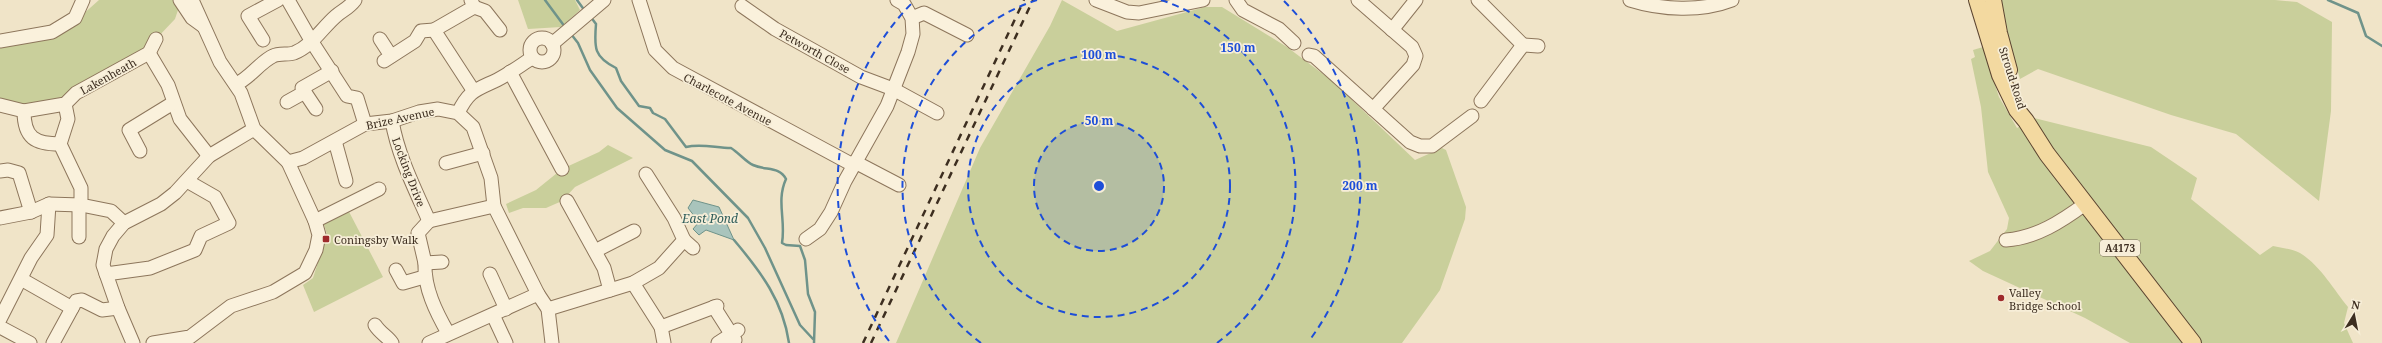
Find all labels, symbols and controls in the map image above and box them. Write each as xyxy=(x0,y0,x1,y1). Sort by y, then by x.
street label: Petworth Close xyxy=(777,25,853,77)
text: 150 m xyxy=(1220,39,1256,56)
street label: Stroud Road xyxy=(1996,45,2030,111)
text: 100 m xyxy=(1081,46,1117,63)
street label: Lakenheath xyxy=(77,54,139,98)
street label: Charlecote Avenue xyxy=(681,69,775,129)
street label: Brize Avenue xyxy=(364,103,436,133)
text: 50 m xyxy=(1085,112,1113,129)
street label: Locking Drive xyxy=(389,135,429,209)
text: 200 m xyxy=(1342,177,1378,194)
centre of rings xyxy=(1092,179,1106,193)
water label: East Pond xyxy=(681,210,738,227)
place label: Coningsby Walk xyxy=(334,232,419,247)
marker: Coningsby Walk xyxy=(321,234,331,244)
road number: A4173 xyxy=(2100,240,2140,256)
place label: Valley Bridge School xyxy=(2009,285,2081,313)
marker: Valley Bridge School xyxy=(1996,293,2006,303)
north arrow xyxy=(2334,295,2374,335)
text: N xyxy=(2350,297,2362,313)

